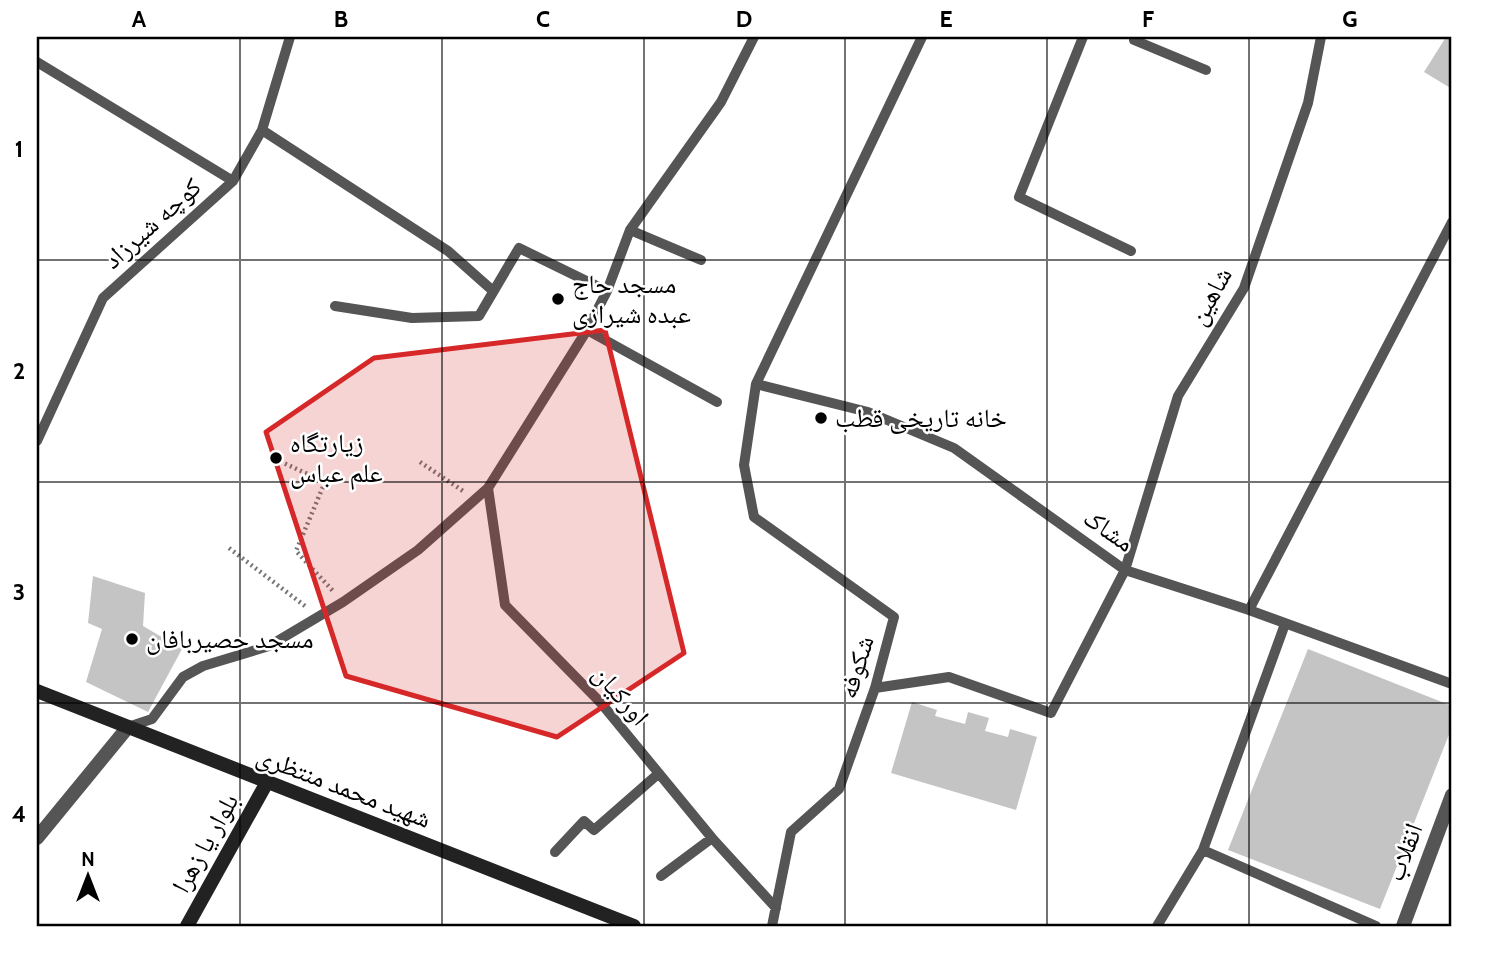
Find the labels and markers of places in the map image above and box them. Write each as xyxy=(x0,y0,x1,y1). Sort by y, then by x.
place label: مسجد حاج عبده شیرازی xyxy=(572,268,691,330)
marker: مسجد حاج عبده شیرازی xyxy=(550,291,566,307)
place label: خانه تاریخی قطب xyxy=(835,402,1007,434)
marker: خانه تاریخی قطب xyxy=(813,410,829,426)
place label: زيارتگاه علم عباس xyxy=(290,427,383,490)
marker: زيارتگاه علم عباس xyxy=(268,450,284,466)
place label: مسجد حصیربافان xyxy=(146,623,314,655)
marker: مسجد حصیربافان xyxy=(124,631,140,647)

